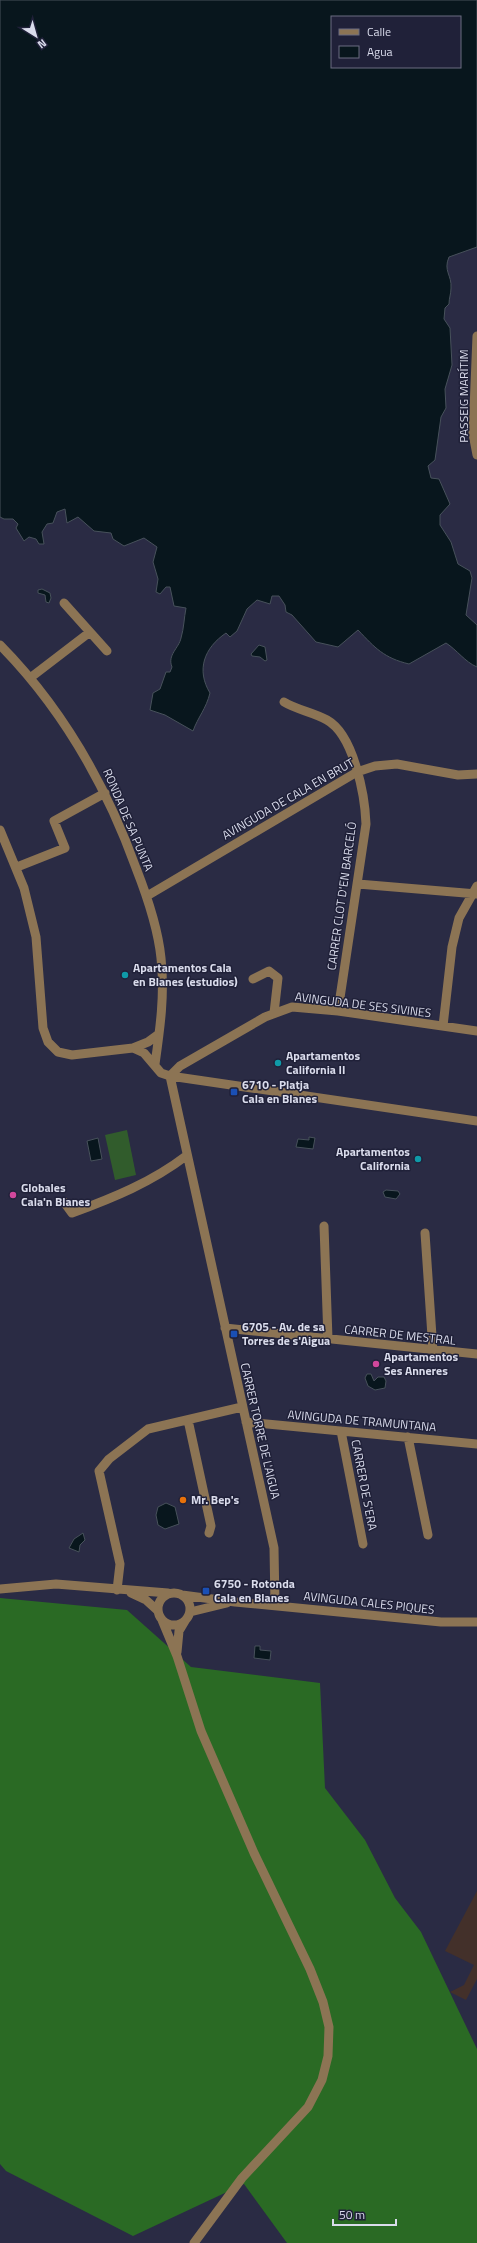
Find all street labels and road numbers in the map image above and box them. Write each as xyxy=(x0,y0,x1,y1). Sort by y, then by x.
street label: PASSEIG MARÍTIM xyxy=(454,349,473,443)
street label: AVINGUDA DE CALA EN BRUT xyxy=(218,753,358,844)
street label: RONDA DE SA PUNTA xyxy=(98,766,159,874)
street label: CARRER CLOT D'EN BARCELÓ xyxy=(322,820,361,971)
street label: AVINGUDA DE SES SIVINES xyxy=(294,987,432,1022)
street label: CARRER DE MESTRAL xyxy=(343,1319,457,1350)
street label: CARRER TORRE DE L'AIGUA xyxy=(236,1361,285,1501)
street label: AVINGUDA DE TRAMUNTANA xyxy=(287,1405,437,1436)
street label: CARRER DE S'ERA xyxy=(346,1438,383,1532)
street label: AVINGUDA CALES PIQUES xyxy=(303,1586,435,1619)

